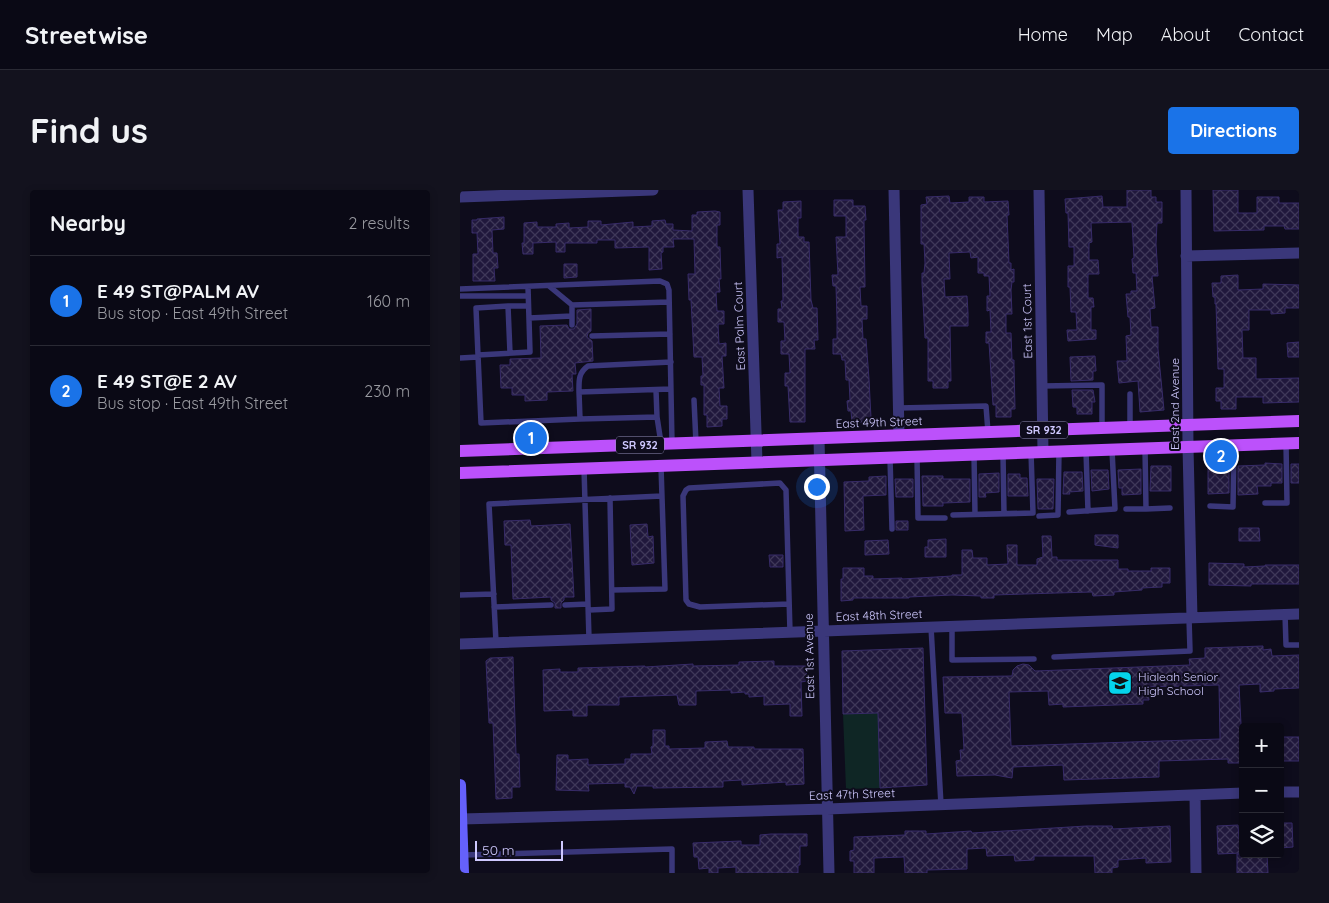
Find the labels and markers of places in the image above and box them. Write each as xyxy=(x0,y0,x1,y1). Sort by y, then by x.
pin: 1 xyxy=(515,419,547,457)
pin: 2 xyxy=(1205,437,1237,475)
place label: Hialeah Senior High School xyxy=(1138,669,1219,698)
school or university icon: Hialeah Senior High School xyxy=(1107,670,1133,696)

